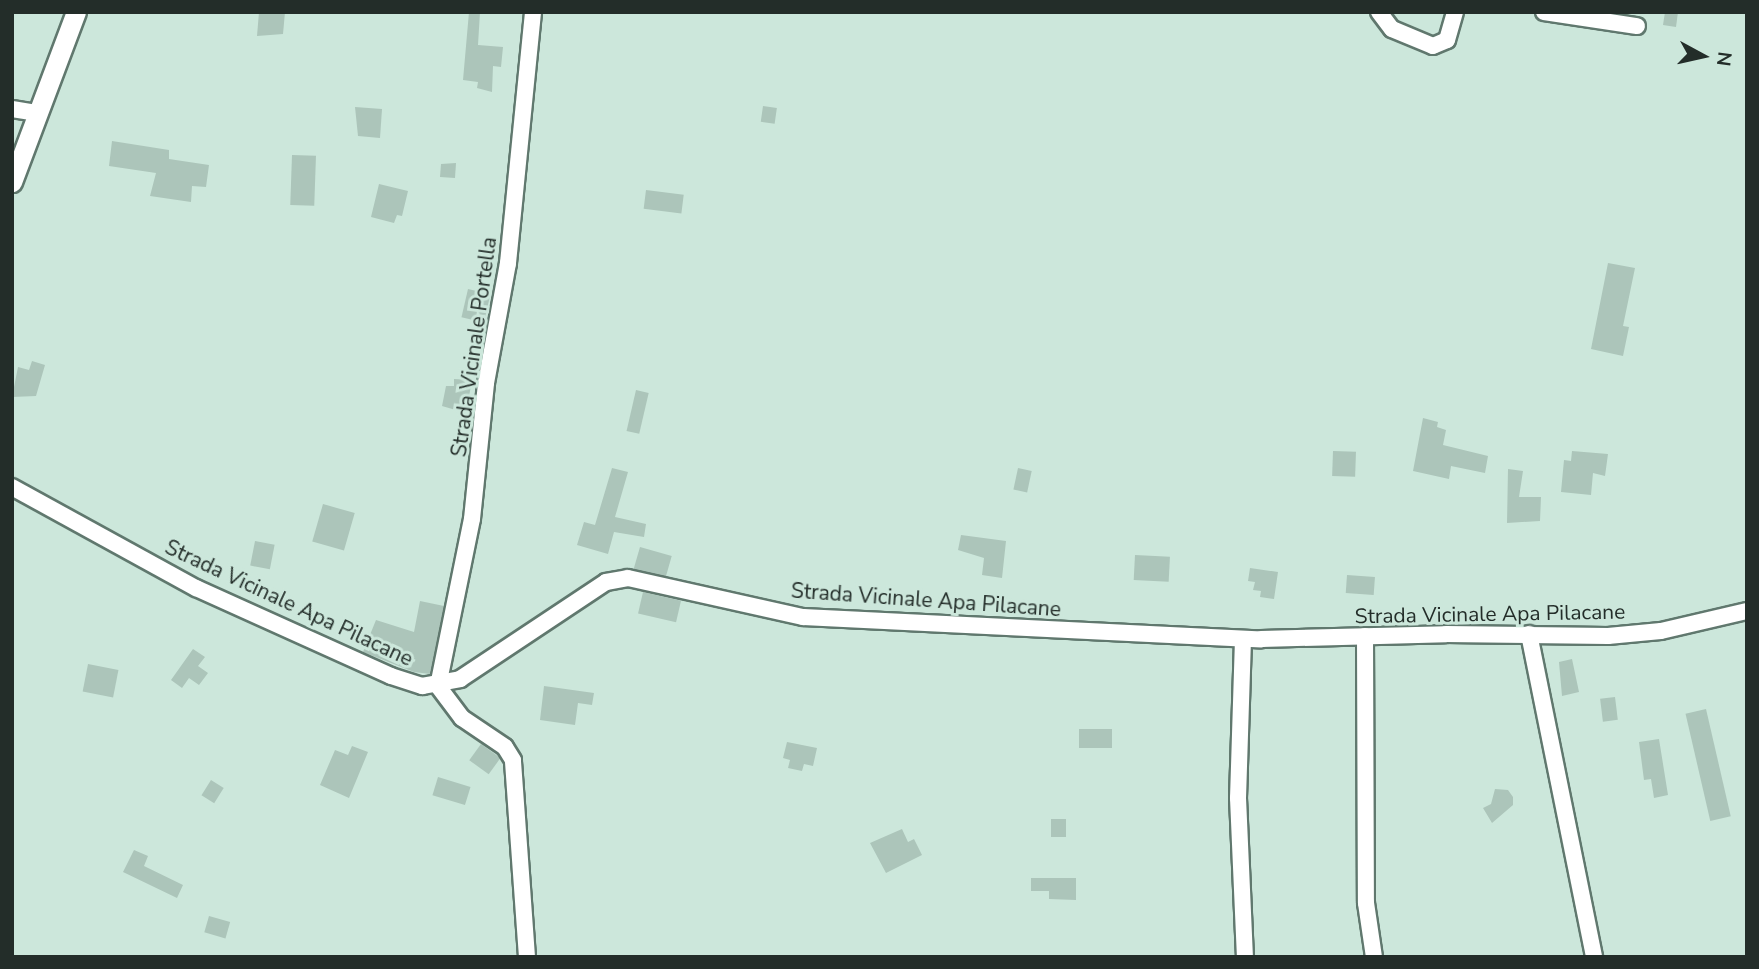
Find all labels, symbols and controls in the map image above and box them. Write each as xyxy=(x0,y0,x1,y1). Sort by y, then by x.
north arrow xyxy=(1668,21,1738,91)
text: N xyxy=(1710,50,1738,68)
street label: Strada Vicinale Portella xyxy=(446,235,502,459)
street label: Strada Vicinale Apa Pilacane xyxy=(161,534,417,672)
street label: Strada Vicinale Apa Pilacane xyxy=(790,578,1062,622)
street label: Strada Vicinale Apa Pilacane xyxy=(1354,599,1626,629)

